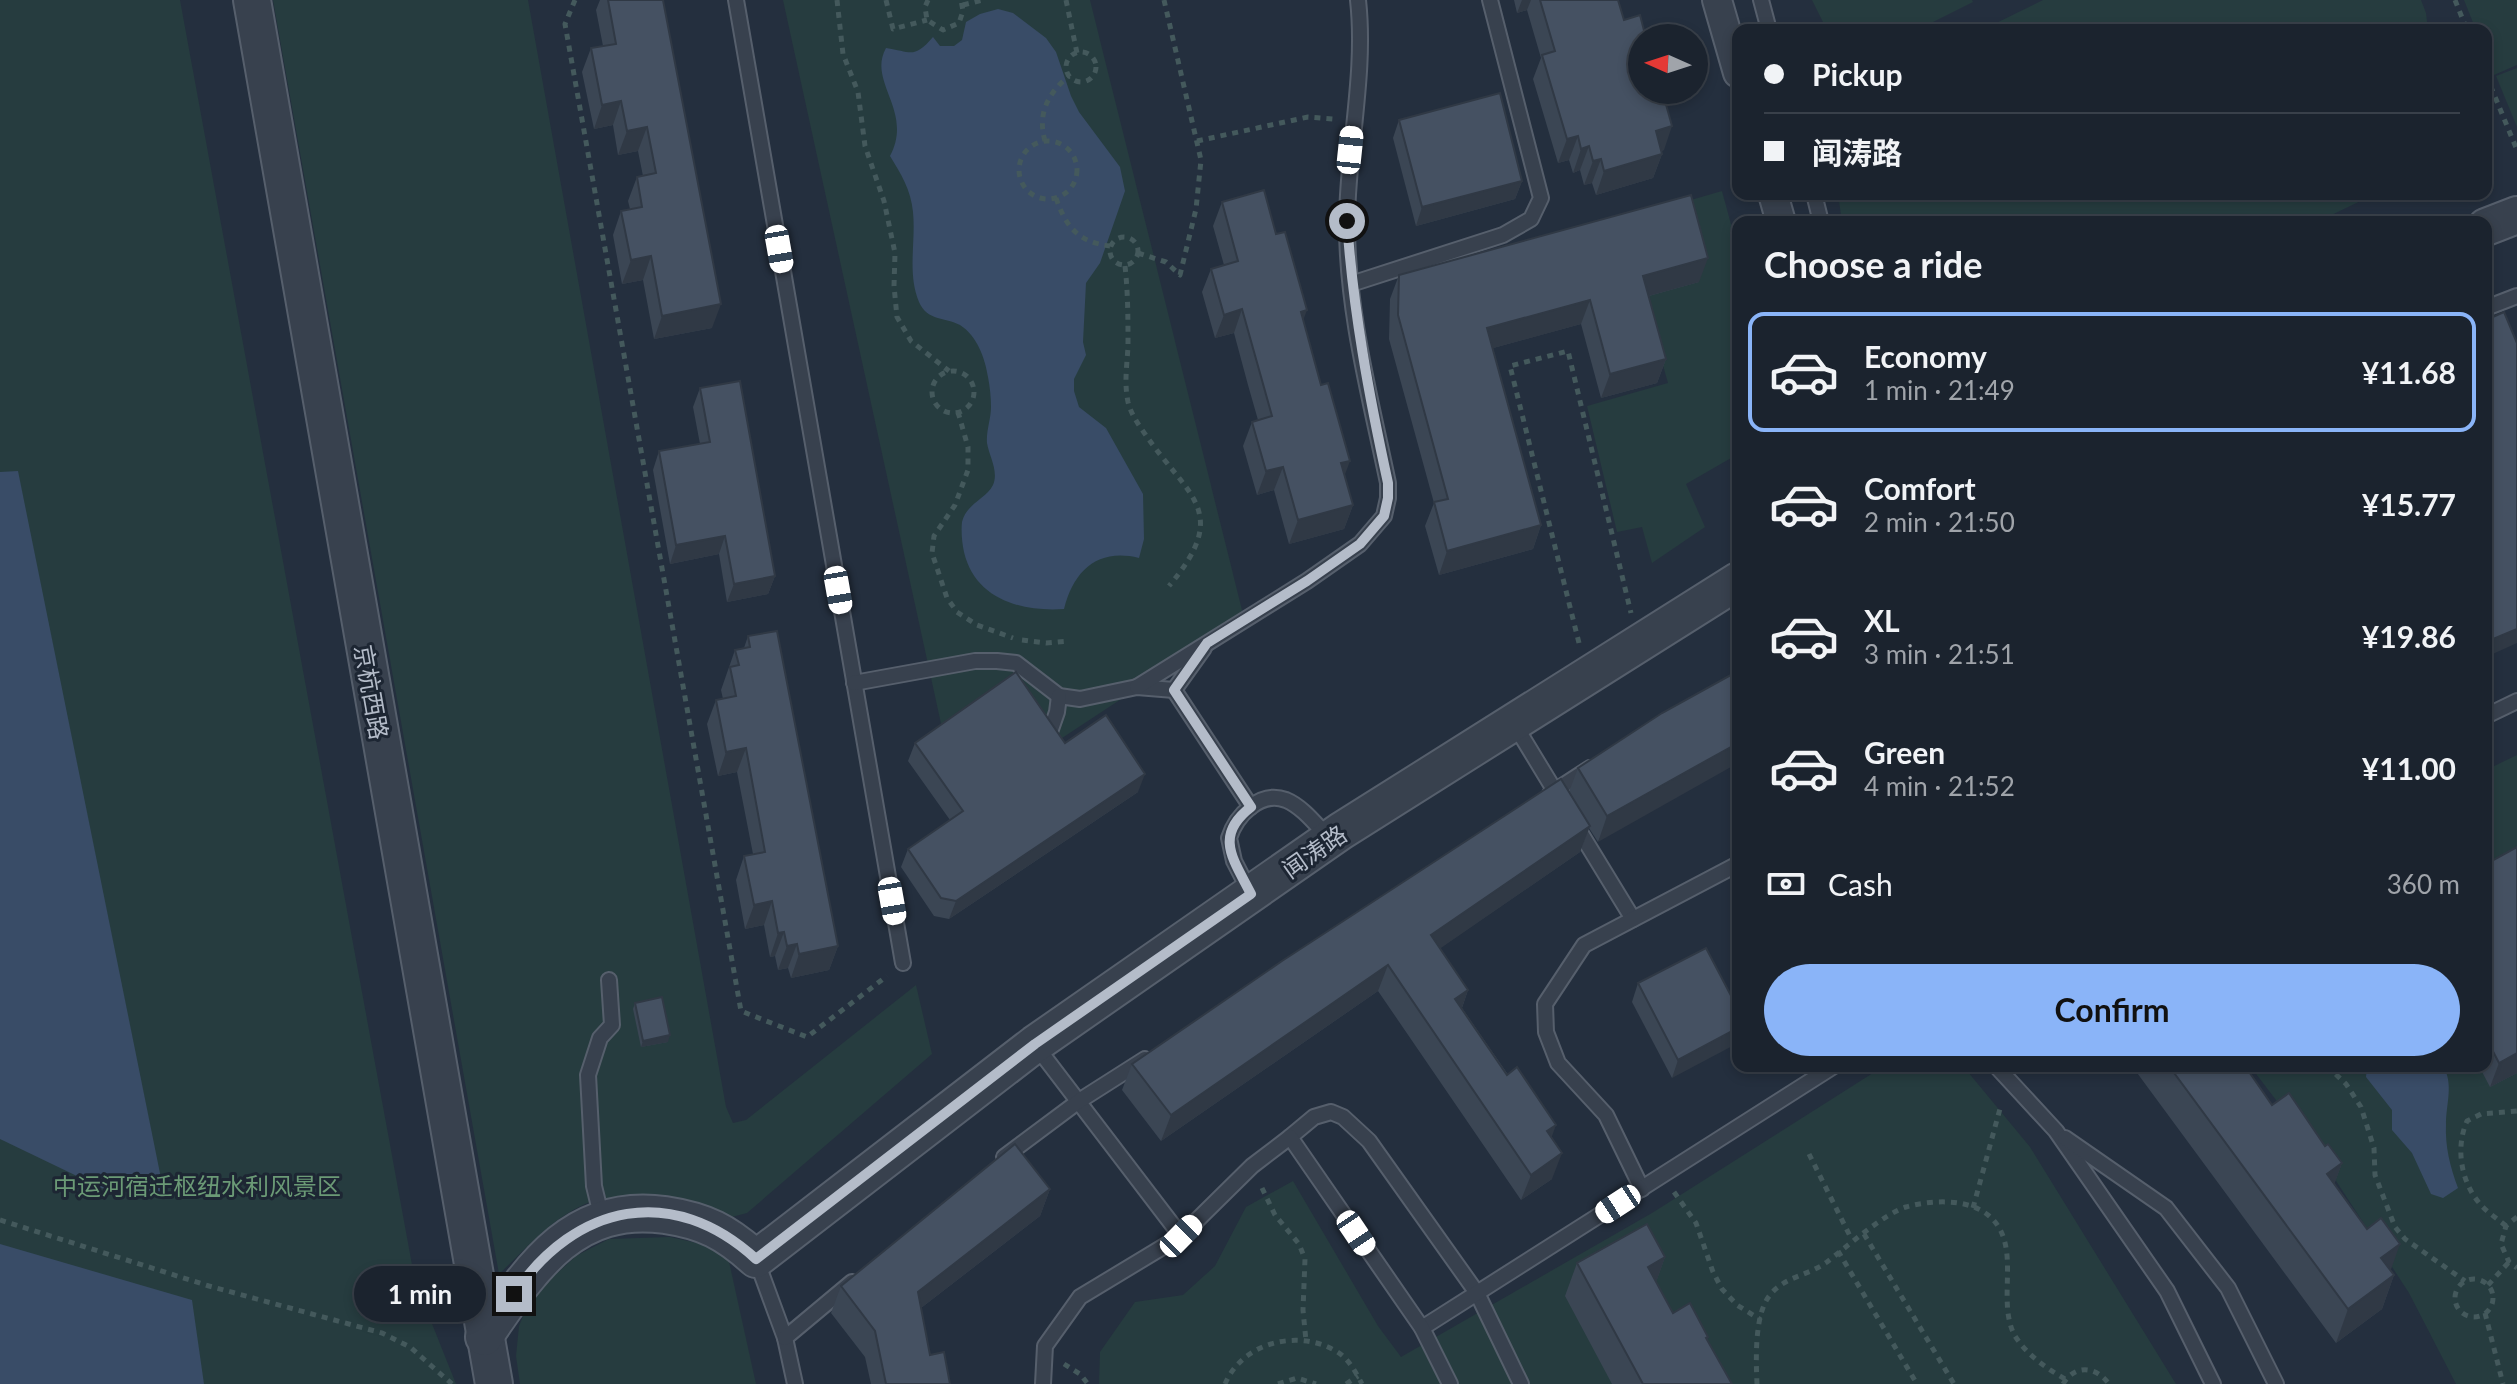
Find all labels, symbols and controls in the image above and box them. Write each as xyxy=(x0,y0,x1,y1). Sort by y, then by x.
north arrow xyxy=(1628,24,1708,104)
map controls xyxy=(1628,24,1708,104)
text: Pickup xyxy=(1812,56,1903,92)
car xyxy=(1336,125,1364,175)
text: 闻涛路 xyxy=(1812,134,1902,170)
route start xyxy=(1329,203,1365,239)
car xyxy=(763,223,795,275)
text: Choose a ride xyxy=(1764,242,1983,286)
icon: car xyxy=(1768,336,1840,408)
text: Economy xyxy=(1864,338,1987,374)
text: ¥11.68 xyxy=(2362,354,2456,390)
text: 1 min · 21:49 xyxy=(1864,374,2015,406)
icon: car xyxy=(1768,468,1840,540)
text: Comfort xyxy=(1864,470,1976,506)
text: ¥15.77 xyxy=(2362,486,2456,522)
text: 2 min · 21:50 xyxy=(1864,506,2015,538)
car xyxy=(822,564,854,616)
icon: car xyxy=(1768,600,1840,672)
text: XL xyxy=(1864,602,1900,638)
text: ¥19.86 xyxy=(2362,618,2456,654)
text: 3 min · 21:51 xyxy=(1864,638,2015,670)
street label: 京杭西路 xyxy=(349,642,395,742)
icon: car xyxy=(1768,732,1840,804)
text: Green xyxy=(1864,734,1945,770)
text: ¥11.00 xyxy=(2362,750,2456,786)
text: 4 min · 21:52 xyxy=(1864,770,2015,802)
street label: 闻涛路 xyxy=(1276,818,1352,884)
icon: cash xyxy=(1764,862,1808,906)
text: Cash xyxy=(1828,866,1893,902)
text: 360 m xyxy=(2387,868,2460,900)
car xyxy=(876,875,908,927)
button: Confirm xyxy=(1764,964,2460,1056)
park label: 中运河宿迁枢纽水利风景区 xyxy=(53,1171,341,1200)
car xyxy=(1591,1181,1645,1227)
car xyxy=(1333,1206,1379,1260)
car xyxy=(1156,1211,1206,1261)
callout: 1 min xyxy=(354,1266,486,1322)
route end xyxy=(496,1276,532,1312)
text: 1 min xyxy=(388,1278,452,1310)

